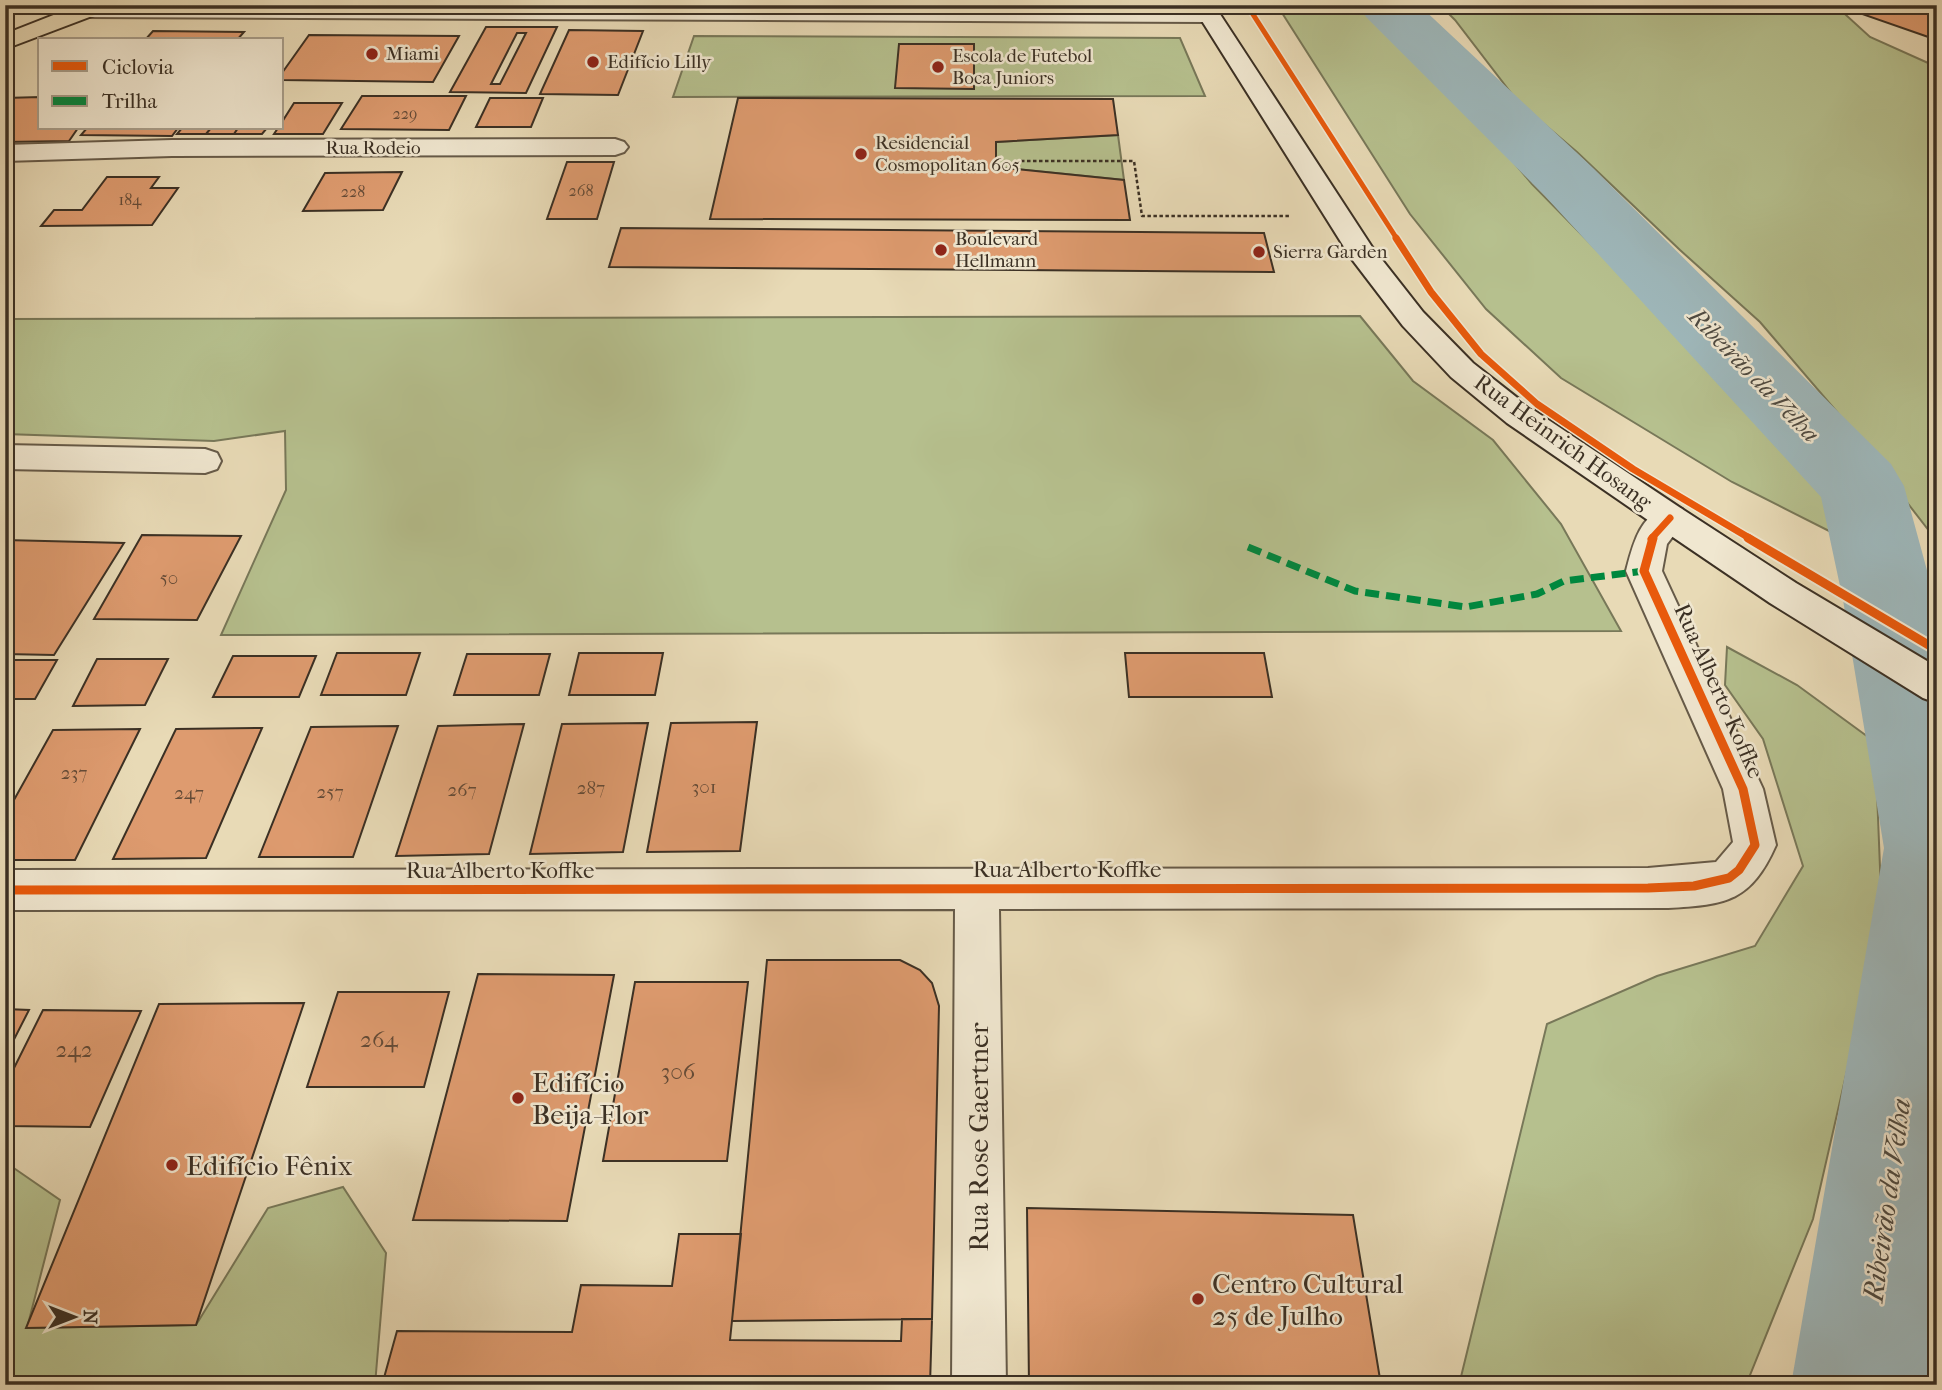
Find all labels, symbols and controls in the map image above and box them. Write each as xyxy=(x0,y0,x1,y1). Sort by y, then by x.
legend xyxy=(38,38,284,130)
place label: Miami xyxy=(386,43,440,65)
place label: Escola de Futebol Boca Juniors xyxy=(952,45,1092,89)
marker: Miami xyxy=(364,46,380,62)
place label: Edifício Lilly xyxy=(607,51,712,73)
marker: Edifício Lilly xyxy=(585,54,601,70)
text: Ciclovia xyxy=(102,55,174,79)
marker: Escola de Futebol Boca Juniors xyxy=(930,59,946,75)
text: Trilha xyxy=(102,89,157,113)
house number: 229 xyxy=(393,104,417,123)
place label: Residencial Cosmopolitan 605 xyxy=(875,132,1020,176)
street label: Rua Rodeio xyxy=(325,137,421,159)
marker: Residencial Cosmopolitan 605 xyxy=(853,146,869,162)
house number: 268 xyxy=(569,181,593,200)
house number: 228 xyxy=(341,182,365,201)
house number: 184 xyxy=(118,190,142,209)
place label: Boulevard Hellmann xyxy=(955,228,1039,272)
place label: Sierra Garden xyxy=(1273,241,1388,263)
marker: Boulevard Hellmann xyxy=(933,242,949,258)
marker: Sierra Garden xyxy=(1251,244,1267,260)
water label: Ribeirão da Velha xyxy=(1682,301,1825,448)
street label: Rua Heinrich Hosang xyxy=(1469,368,1658,516)
house number: 50 xyxy=(160,567,178,589)
street label: Rua Alberto Koffke xyxy=(1668,599,1770,783)
house number: 237 xyxy=(61,762,87,784)
house number: 301 xyxy=(692,776,716,798)
house number: 287 xyxy=(577,777,605,799)
house number: 267 xyxy=(447,779,477,801)
house number: 257 xyxy=(316,781,344,803)
house number: 247 xyxy=(174,782,204,804)
street label: Rua Alberto Koffke xyxy=(973,856,1161,883)
street label: Rua Alberto Koffke xyxy=(406,857,594,884)
street label: Rua Rose Gaertner xyxy=(962,1022,995,1252)
house number: 264 xyxy=(360,1026,399,1053)
house number: 242 xyxy=(55,1036,93,1063)
house number: 306 xyxy=(661,1058,696,1085)
place label: Edifício Beija-Flor xyxy=(532,1066,648,1131)
marker: Edifício Beija-Flor xyxy=(510,1090,526,1106)
water label: Ribeirão da Velha xyxy=(1856,1096,1918,1306)
place label: Edifício Fênix xyxy=(186,1149,353,1182)
marker: Edifício Fênix xyxy=(164,1157,180,1173)
place label: Centro Cultural 25 de Julho xyxy=(1212,1267,1404,1332)
north arrow xyxy=(38,1282,108,1352)
marker: Centro Cultural 25 de Julho xyxy=(1190,1291,1206,1307)
text: N xyxy=(79,1310,101,1325)

